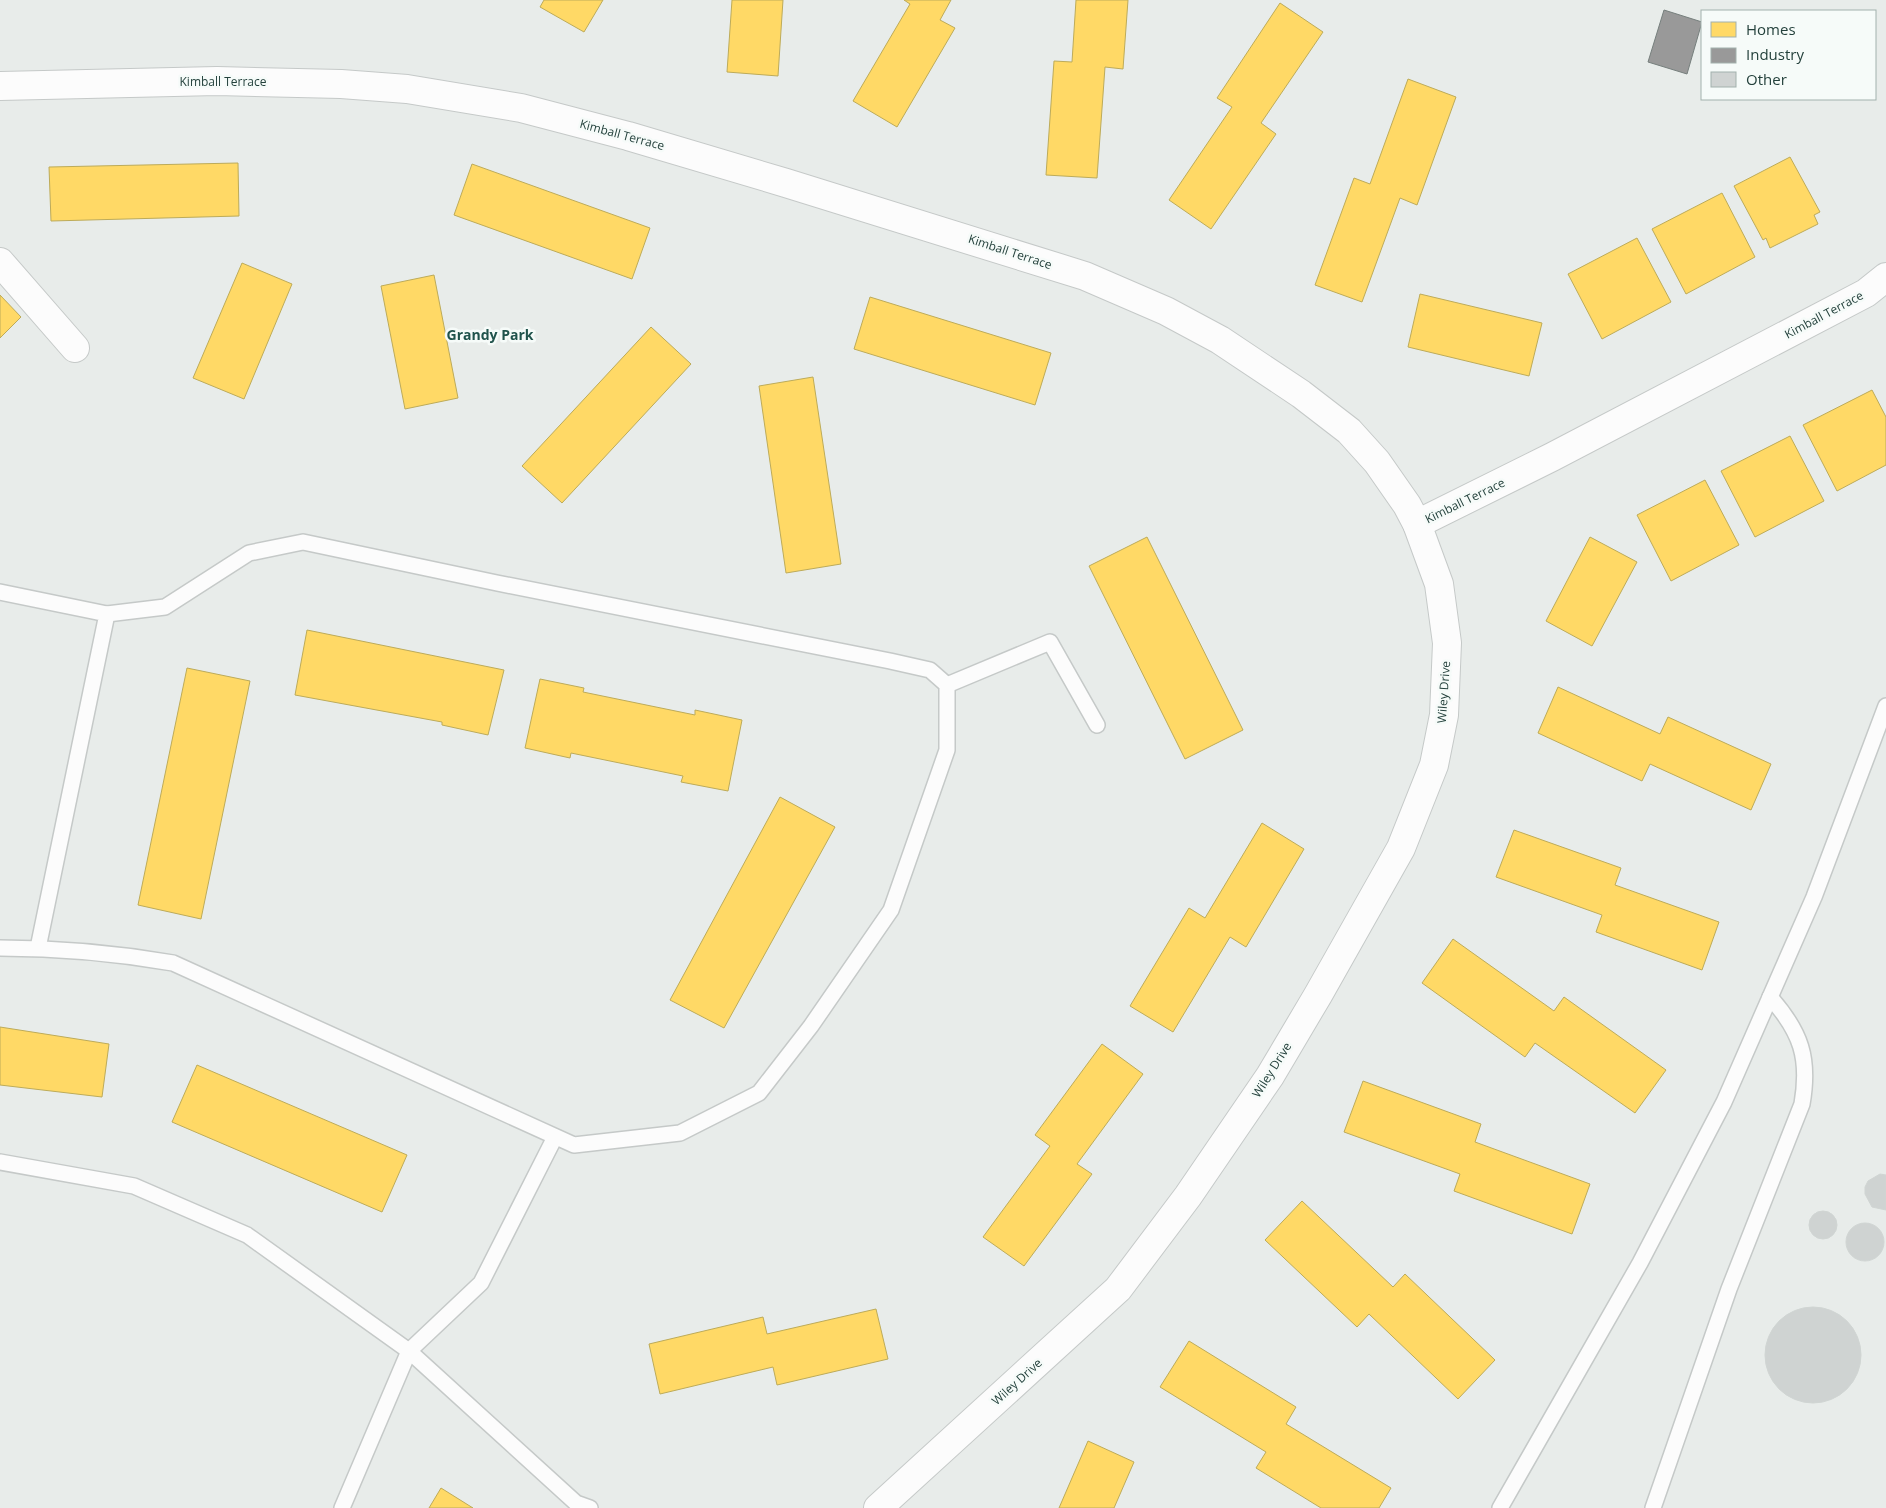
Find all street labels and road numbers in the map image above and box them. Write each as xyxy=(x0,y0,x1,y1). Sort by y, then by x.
street label: Kimball Terrace xyxy=(180,73,267,90)
street label: Kimball Terrace xyxy=(578,115,667,154)
street label: Kimball Terrace xyxy=(966,230,1054,273)
street label: Kimball Terrace xyxy=(1781,287,1866,342)
street label: Kimball Terrace xyxy=(1422,474,1508,527)
street label: Wiley Drive xyxy=(1433,660,1454,724)
street label: Wiley Drive xyxy=(1248,1039,1295,1101)
street label: Wiley Drive xyxy=(988,1354,1046,1409)

